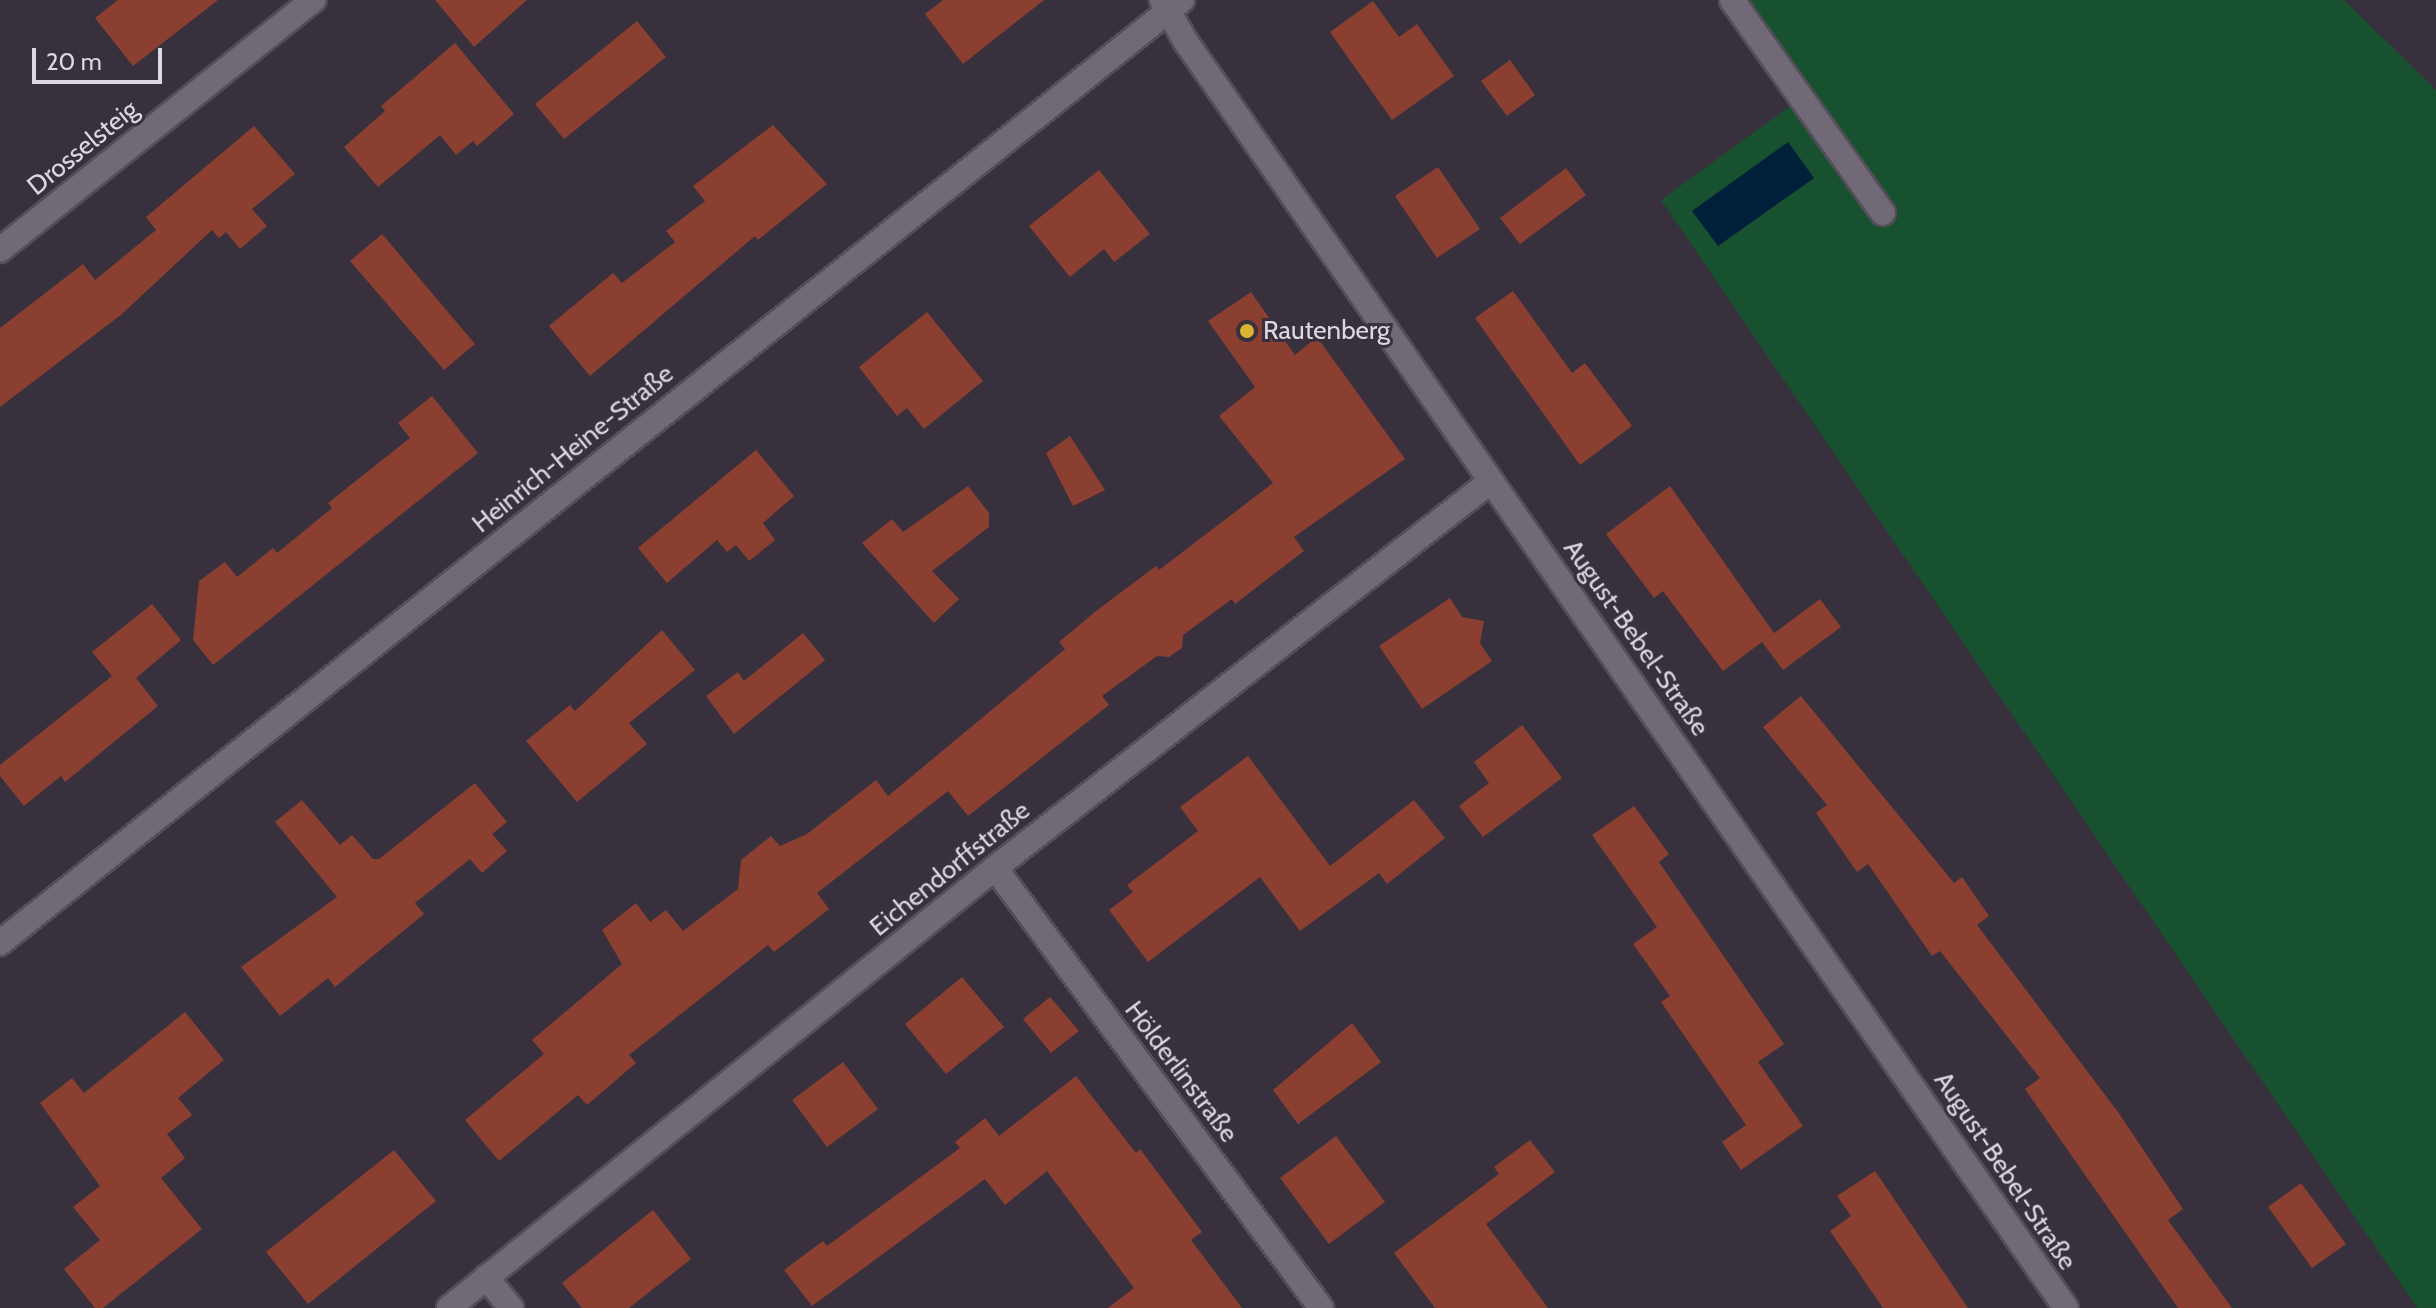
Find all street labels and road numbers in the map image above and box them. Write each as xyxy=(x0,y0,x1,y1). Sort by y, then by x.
street label: Drosselsteig xyxy=(21,94,145,202)
street label: Heinrich-Heine-Straße xyxy=(466,358,680,540)
street label: August-Bebel-Straße xyxy=(1557,534,1715,742)
street label: Eichendorffstraße xyxy=(864,795,1036,943)
street label: Hölderlinstraße xyxy=(1118,995,1244,1149)
street label: August-Bebel-Straße xyxy=(1927,1066,2083,1276)

